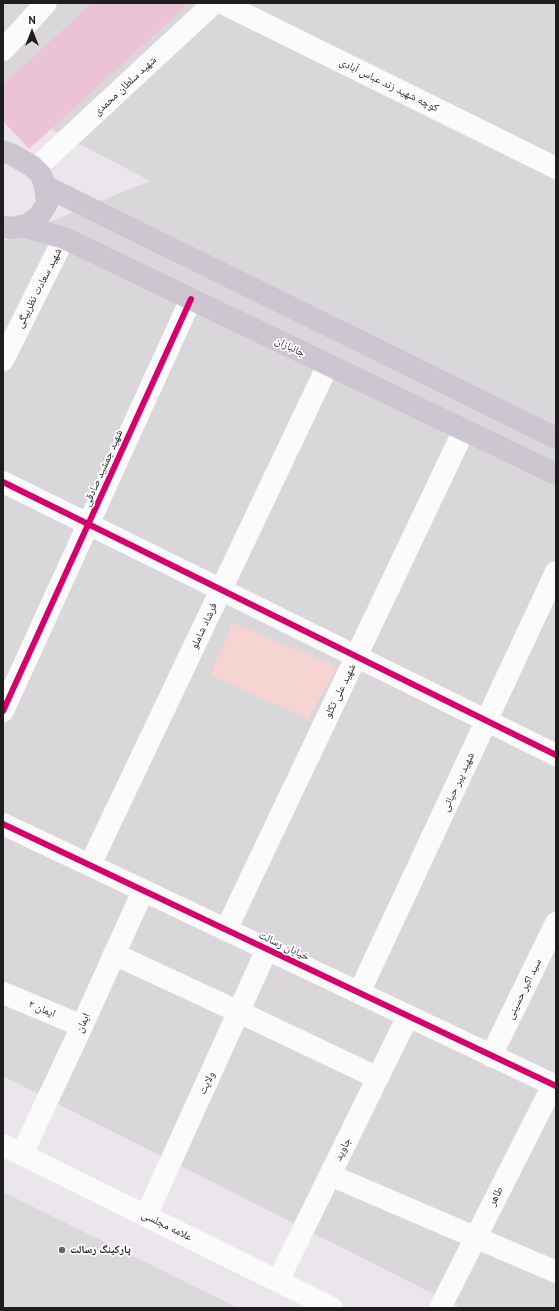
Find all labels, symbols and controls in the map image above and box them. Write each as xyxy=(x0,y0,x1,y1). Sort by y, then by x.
north arrow xyxy=(12,12,52,52)
text: N xyxy=(28,13,36,27)
street label: شهید سلطان محمدی xyxy=(91,53,159,119)
street label: کوچه شهید زند عباس آبادی xyxy=(337,55,441,115)
street label: شهید سعادت نظربیگی xyxy=(13,246,65,330)
street label: جانبازان xyxy=(273,334,307,360)
street label: شهید جمشید صادقی xyxy=(80,428,126,508)
street label: فرشاد شاملو xyxy=(188,601,220,651)
street label: شهید علی تکلو xyxy=(321,662,359,720)
street label: شهید پیر حیاتی xyxy=(439,750,477,814)
street label: خیابان رسالت xyxy=(257,928,311,964)
street label: سید اکبر حسینی xyxy=(504,956,544,1022)
street label: ایمان ۲ xyxy=(27,997,57,1021)
street label: ایمان xyxy=(73,1011,93,1035)
street label: ولایت xyxy=(196,1070,218,1096)
street label: جاوید xyxy=(332,1135,354,1163)
street label: طاهر xyxy=(486,1184,506,1208)
street label: علامه مجلسی xyxy=(139,1208,195,1244)
place label: پارکینگ رسالت xyxy=(70,1243,131,1257)
marker: پارکینگ رسالت xyxy=(57,1245,67,1255)

